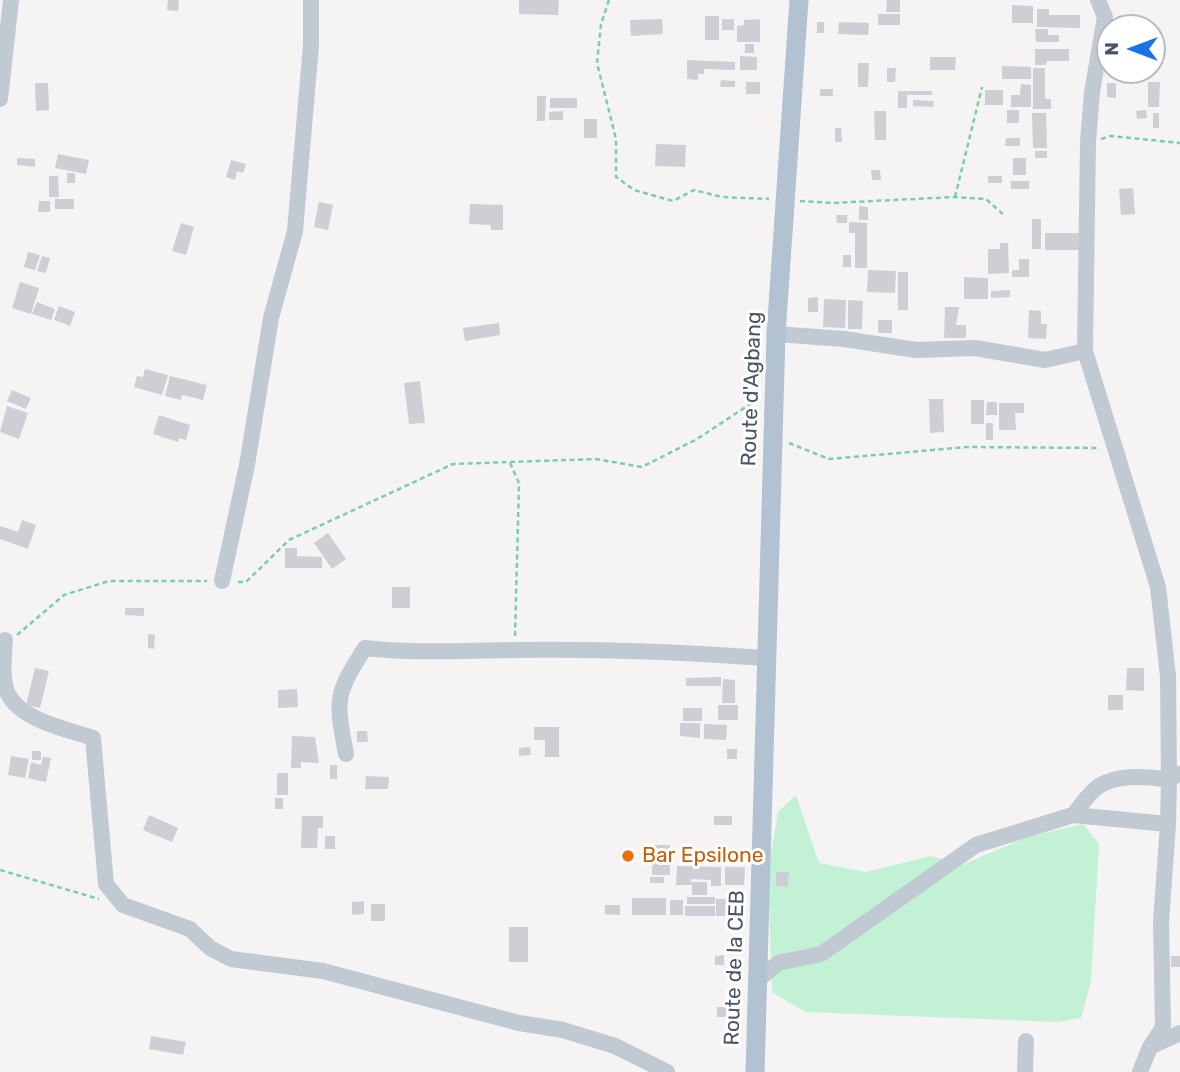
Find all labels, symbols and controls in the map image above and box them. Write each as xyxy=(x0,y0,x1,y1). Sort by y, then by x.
north arrow xyxy=(1096,14,1166,84)
text: N xyxy=(1100,42,1123,56)
street label: Route d'Agbang xyxy=(737,311,767,467)
place label: Bar Epsilone xyxy=(642,843,763,869)
marker: Bar Epsilone xyxy=(620,848,636,864)
street label: Route de la CEB xyxy=(720,890,750,1046)

